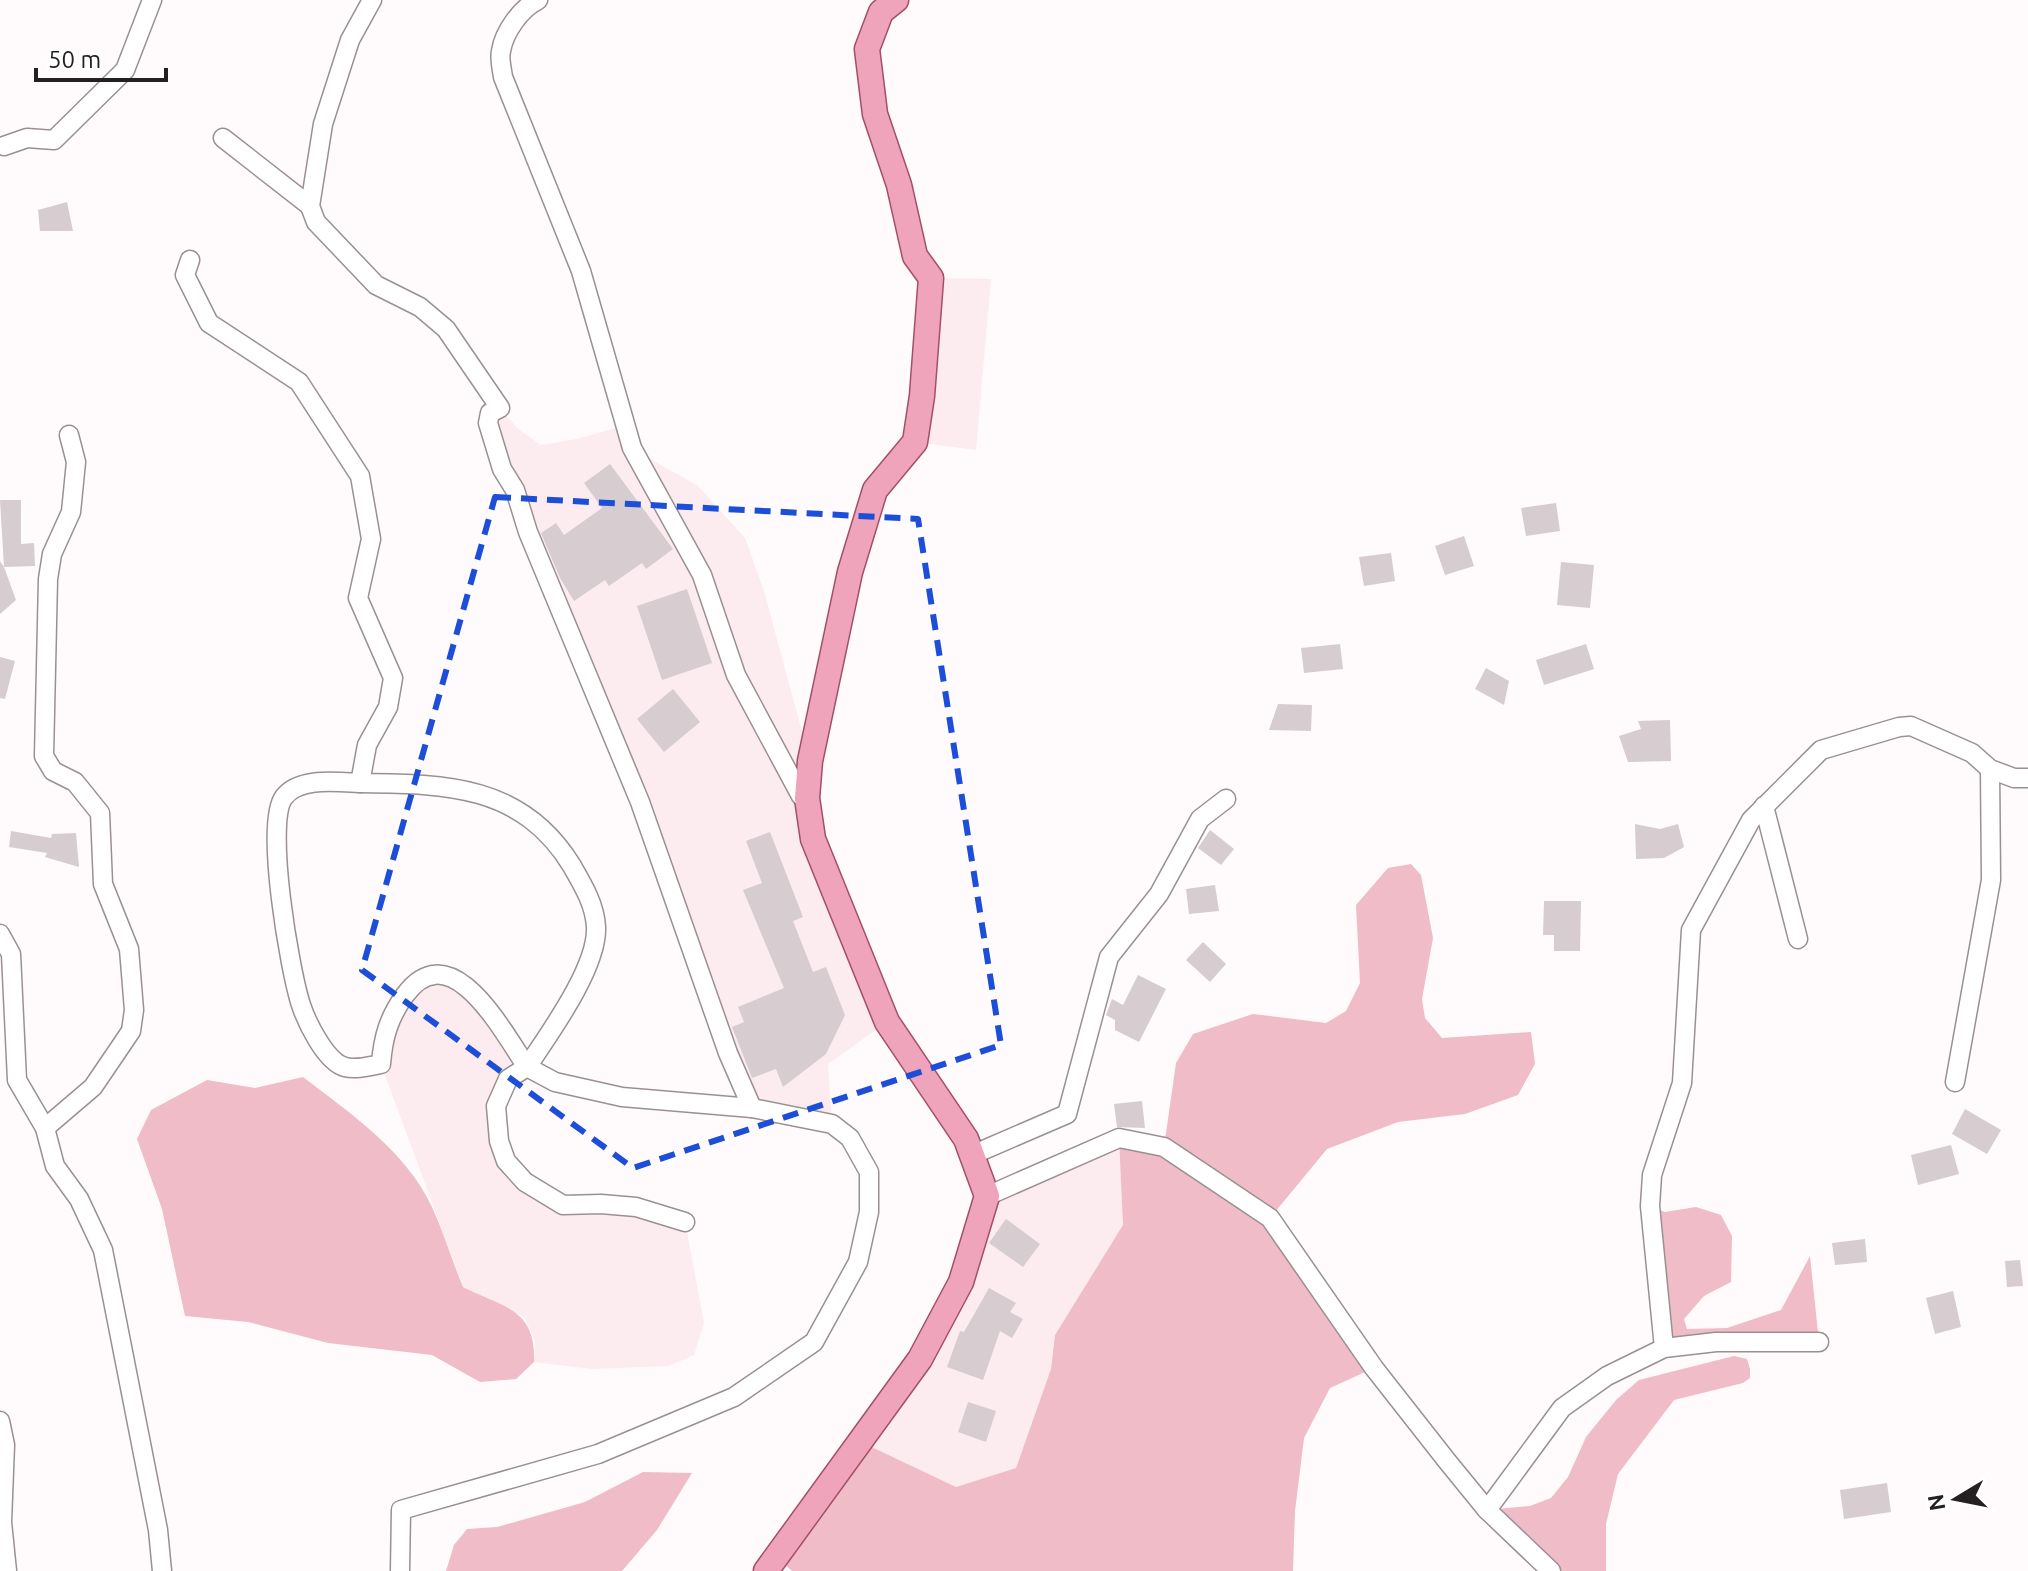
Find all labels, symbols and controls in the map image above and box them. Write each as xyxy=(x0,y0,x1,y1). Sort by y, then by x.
scale bar xyxy=(36,32,166,82)
text: 50 m xyxy=(48,46,101,73)
north arrow xyxy=(1916,1459,1996,1539)
text: N xyxy=(1922,1492,1950,1513)

